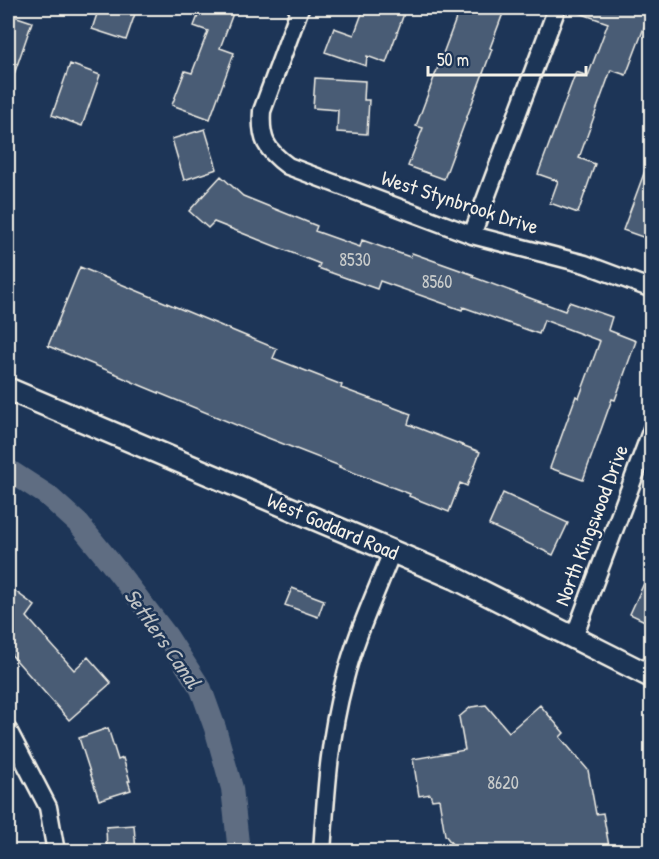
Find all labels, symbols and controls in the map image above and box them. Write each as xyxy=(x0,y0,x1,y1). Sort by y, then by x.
scale bar xyxy=(428,39,586,77)
text: 50 m xyxy=(437,47,469,72)
street label: West Stynbrook Drive xyxy=(378,163,542,241)
house number: 8530 xyxy=(339,247,371,272)
house number: 8560 xyxy=(422,269,452,294)
street label: North Kingswood Drive xyxy=(547,440,635,610)
street label: West Goddard Road xyxy=(263,485,403,567)
water label: Settlers Canal xyxy=(118,582,209,695)
house number: 8620 xyxy=(487,770,519,795)

